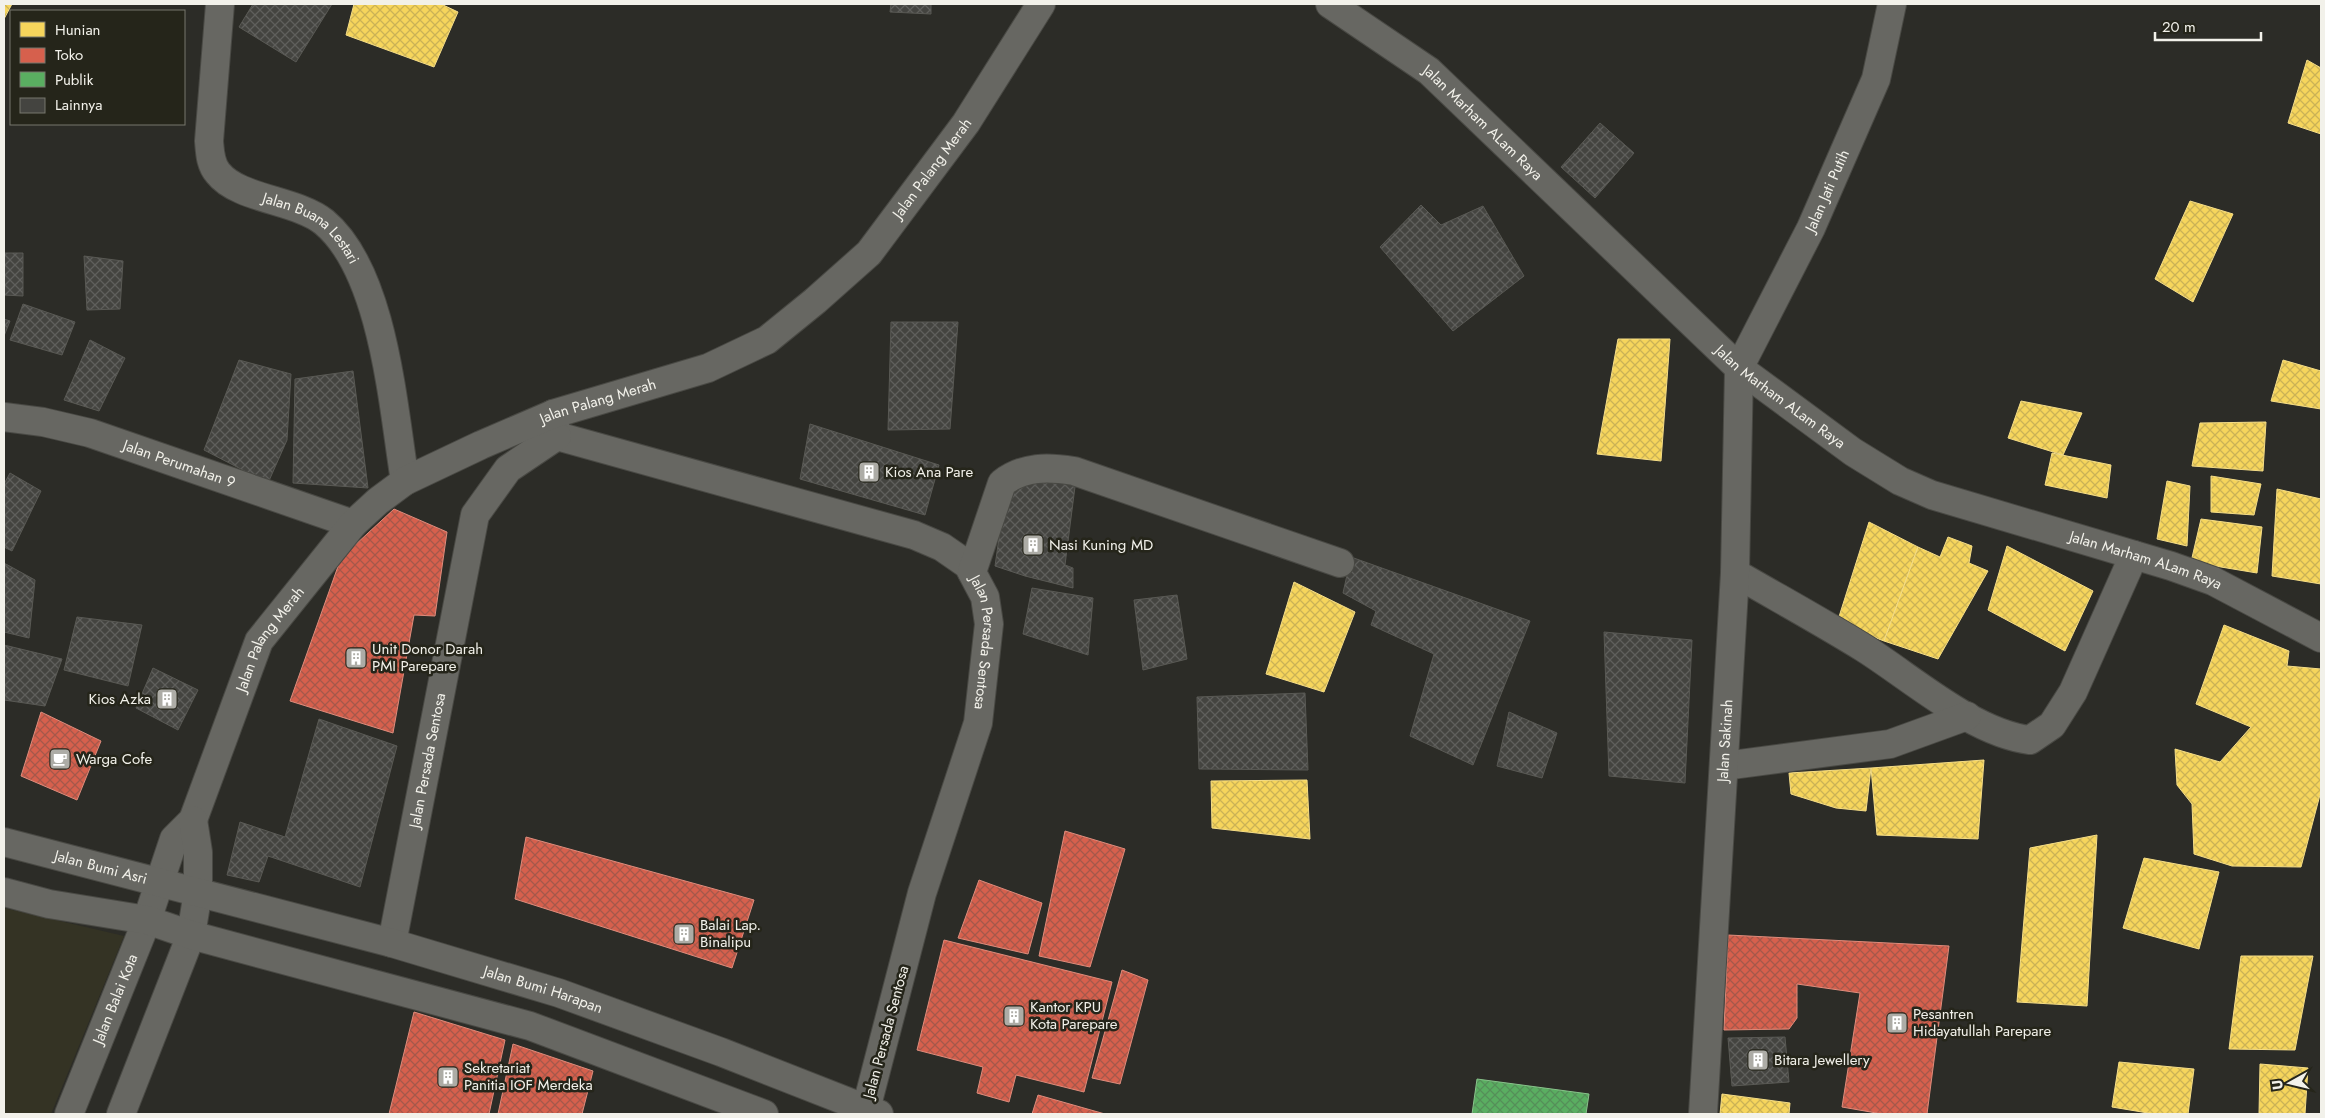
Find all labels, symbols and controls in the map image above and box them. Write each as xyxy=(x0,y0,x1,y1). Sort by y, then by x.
legend xyxy=(10,10,185,125)
scale bar xyxy=(2155,10,2261,42)
text: 20 m xyxy=(2162,16,2196,38)
text: Hunian xyxy=(55,19,100,41)
text: Toko xyxy=(55,44,83,66)
street label: Jalan Marham ALam Raya xyxy=(1417,58,1548,186)
text: Publik xyxy=(55,69,94,91)
text: Lainnya xyxy=(55,94,102,116)
street label: Jalan Palang Merah xyxy=(886,113,977,225)
street label: Jalan Jati Putih xyxy=(1799,146,1855,238)
street label: Jalan Buana Lestari xyxy=(258,186,365,268)
street label: Jalan Marham ALam Raya xyxy=(1709,338,1850,454)
street label: Jalan Palang Merah xyxy=(534,373,659,430)
street label: Jalan Perumahan 9 xyxy=(118,434,238,493)
building icon: Kios Ana Pare xyxy=(857,460,881,484)
place label: Kios Ana Pare xyxy=(885,461,974,483)
street label: Jalan Marham ALam Raya xyxy=(2065,525,2226,595)
building icon: Nasi Kuning MD xyxy=(1021,533,1045,557)
place label: Nasi Kuning MD xyxy=(1049,534,1153,556)
street label: Jalan Persada Sentosa xyxy=(963,569,1000,711)
street label: Jalan Palang Merah xyxy=(229,582,310,697)
place label: Unit Donor Darah PMI Parepare xyxy=(372,638,483,677)
building icon: Unit Donor Darah PMI Parepare xyxy=(344,646,368,670)
building icon: Kios Azka xyxy=(155,687,179,711)
place label: Kios Azka xyxy=(89,688,151,710)
street label: Jalan Persada Sentosa xyxy=(403,691,451,832)
street label: Jalan Sakinah xyxy=(1712,699,1739,785)
cafe icon: Warga Cofe xyxy=(48,747,72,771)
place label: Warga Cofe xyxy=(76,748,153,770)
street label: Jalan Bumi Asri xyxy=(50,844,150,890)
place label: Balai Lap. Binalipu xyxy=(700,914,761,953)
building icon: Balai Lap. Binalipu xyxy=(672,922,696,946)
street label: Jalan Balai Kota xyxy=(86,950,143,1049)
street label: Jalan Bumi Harapan xyxy=(479,959,606,1019)
street label: Jalan Persada Sentosa xyxy=(857,963,914,1103)
place label: Kantor KPU Kota Parepare xyxy=(1030,996,1118,1035)
place label: Pesantren Hidayatullah Parepare xyxy=(1913,1003,2051,1042)
building icon: Kantor KPU Kota Parepare xyxy=(1002,1004,1026,1028)
building icon: Pesantren Hidayatullah Parepare xyxy=(1885,1011,1909,1035)
building icon: Bitara Jewellery xyxy=(1746,1048,1770,1072)
place label: Bitara Jewellery xyxy=(1774,1049,1870,1071)
place label: Sekretariat Panitia IOF Merdeka xyxy=(464,1057,593,1096)
north arrow xyxy=(2265,1058,2315,1108)
building icon: Sekretariat Panitia IOF Merdeka xyxy=(436,1065,460,1089)
text: U xyxy=(2267,1079,2288,1091)

